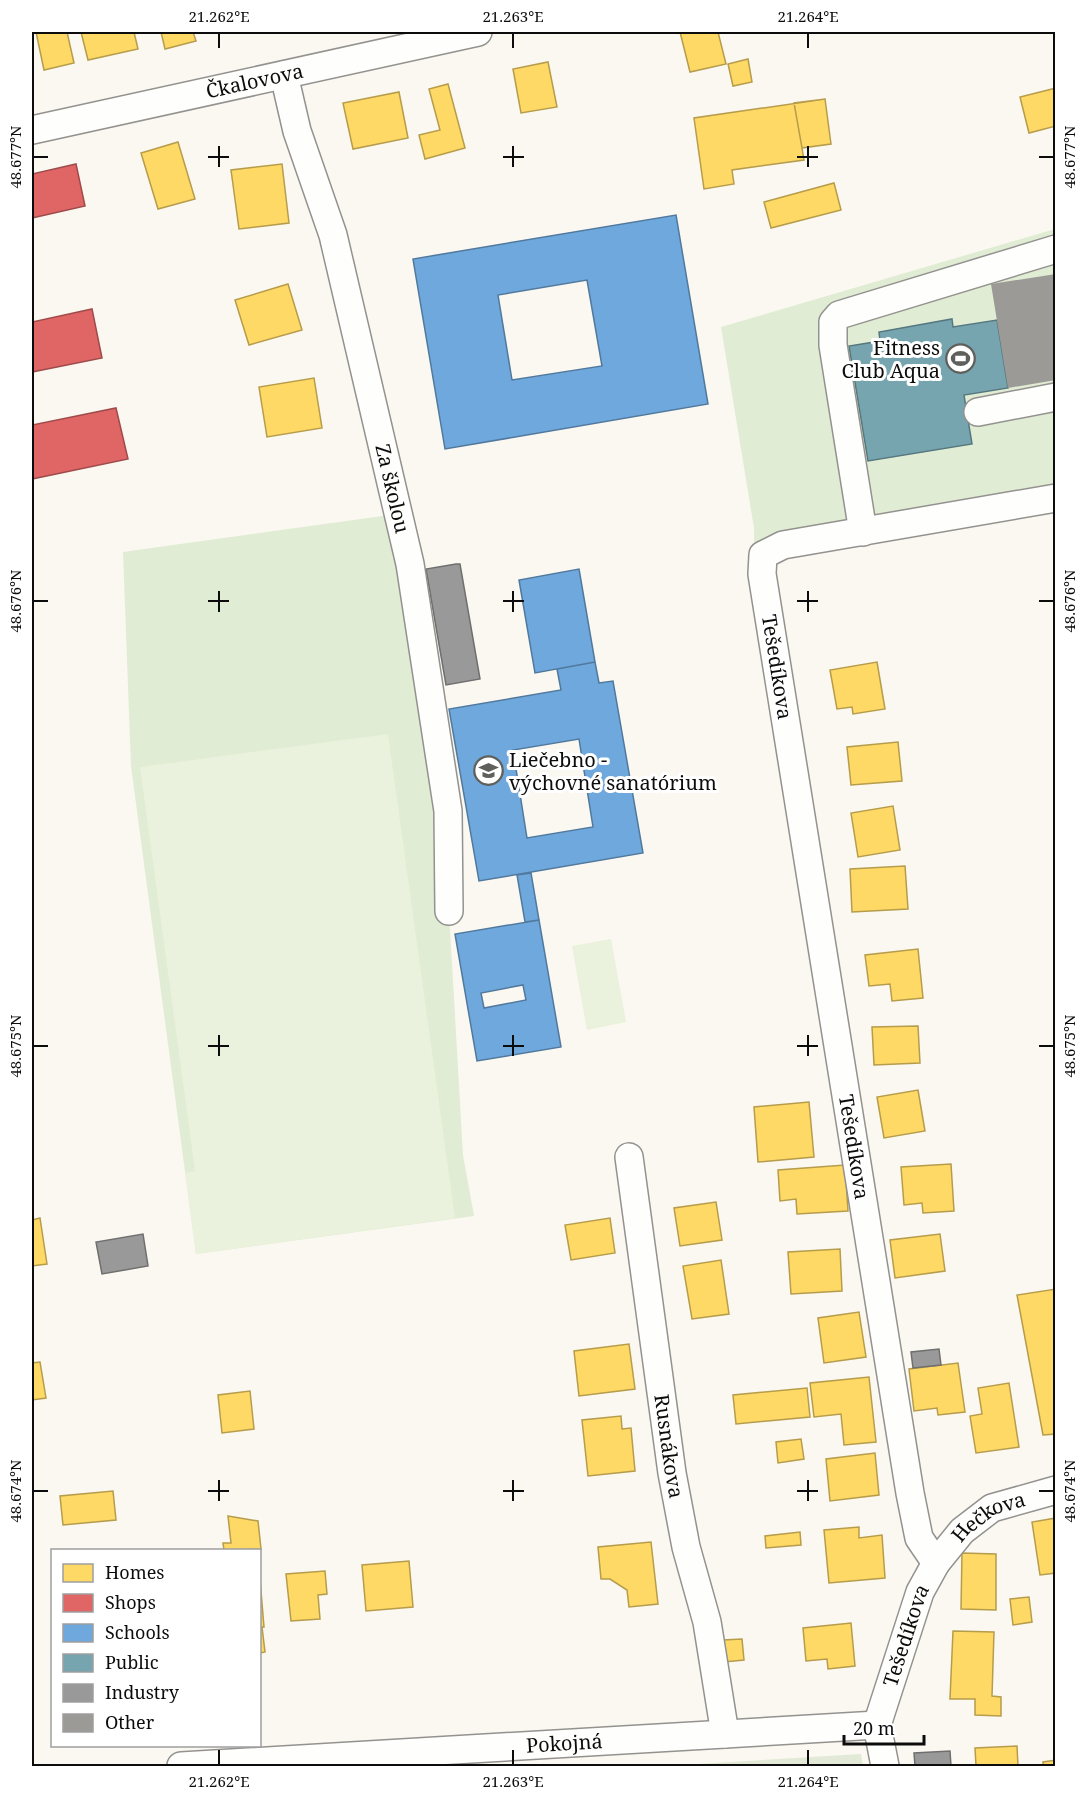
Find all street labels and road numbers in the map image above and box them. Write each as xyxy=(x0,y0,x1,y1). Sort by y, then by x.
street label: Čkalovova xyxy=(203,57,306,104)
street label: Za školou xyxy=(369,441,416,536)
street label: Tešedíkova xyxy=(756,612,799,721)
street label: Tešedíkova xyxy=(833,1092,876,1201)
street label: Rusnákova xyxy=(648,1393,690,1500)
street label: Hečkova xyxy=(945,1485,1028,1547)
street label: Tešedíkova xyxy=(876,1579,935,1690)
street label: Pokojná xyxy=(525,1727,603,1759)

